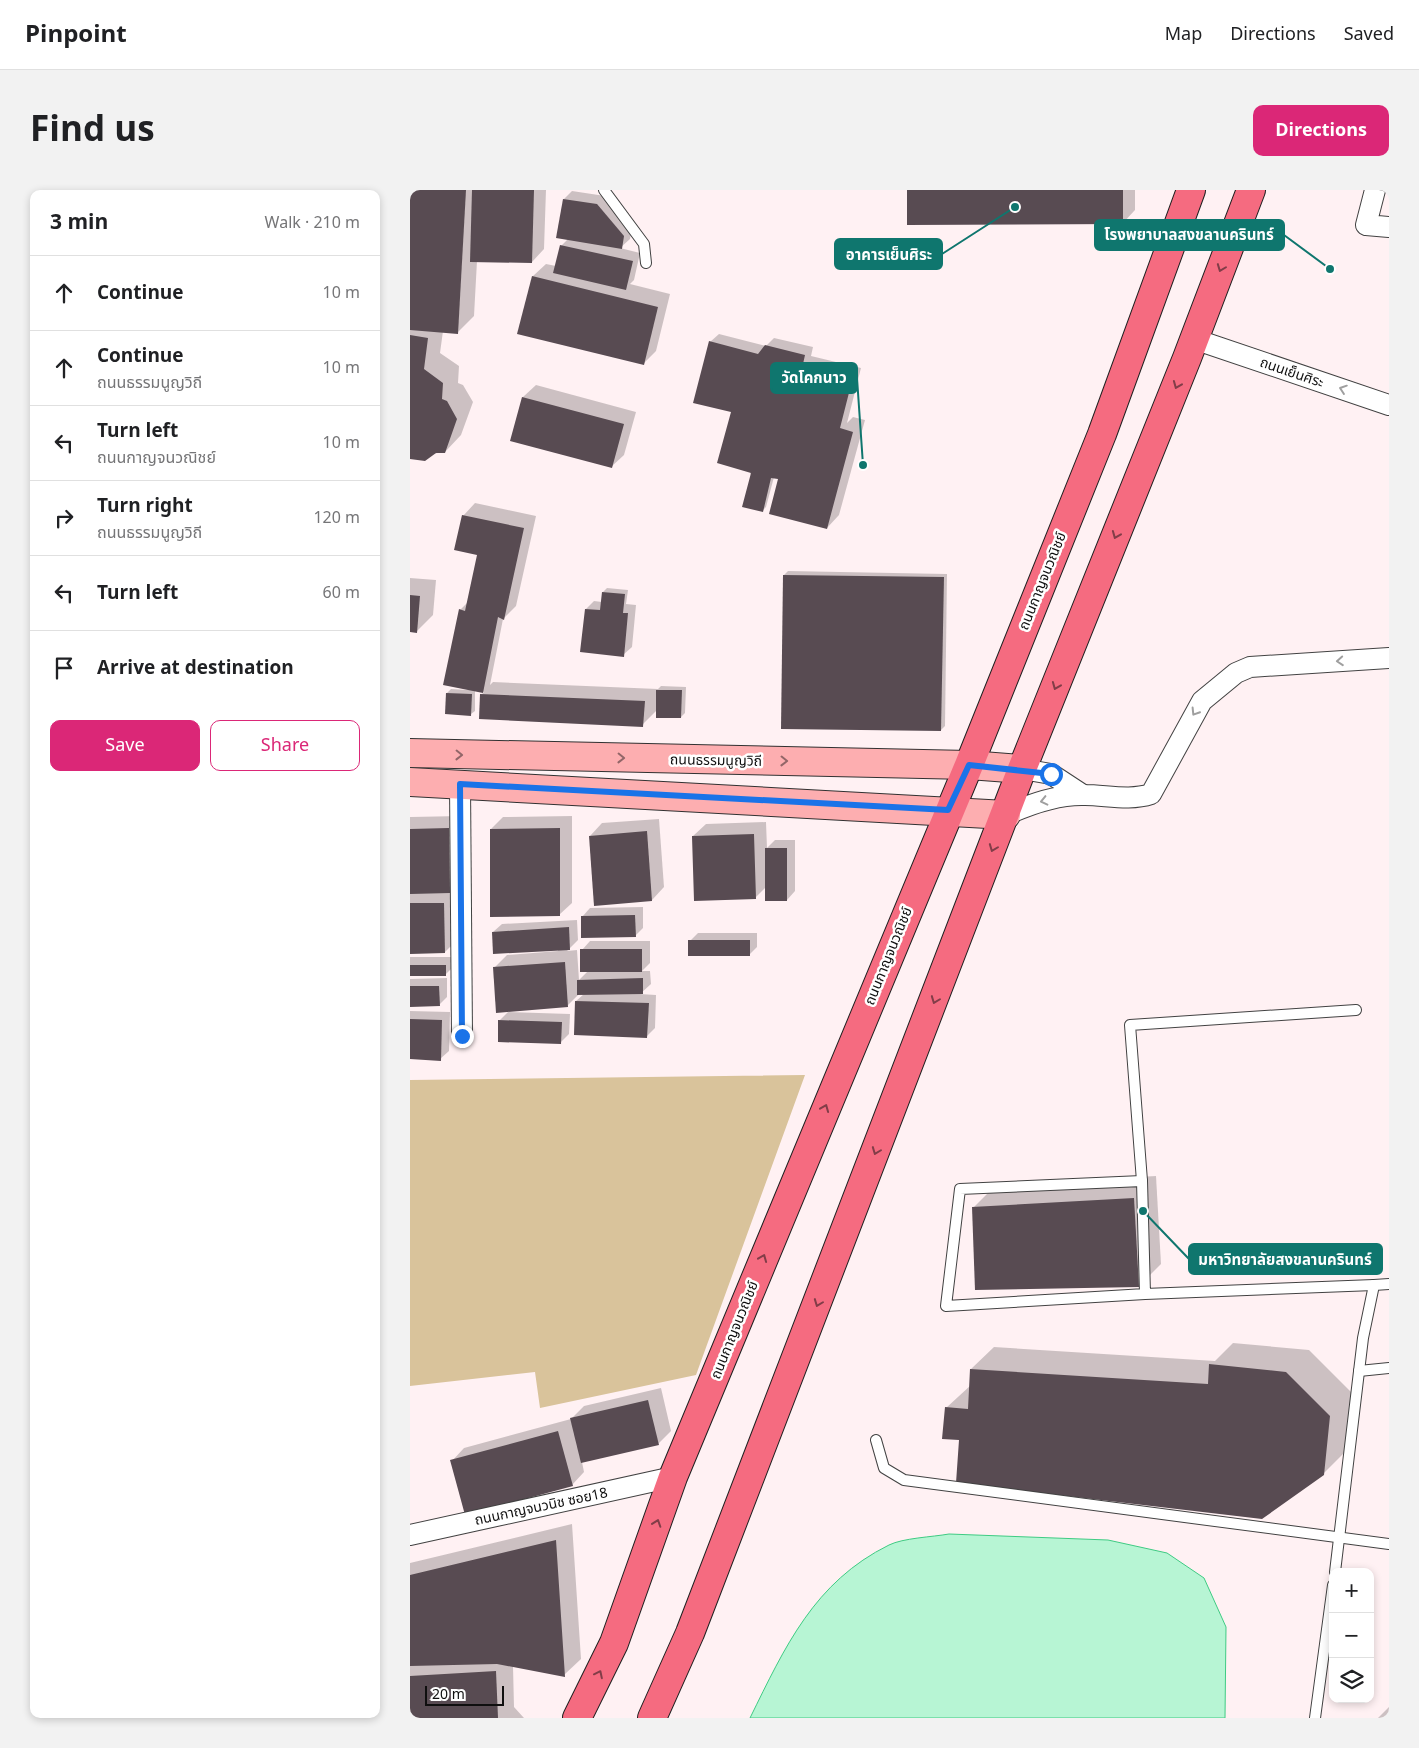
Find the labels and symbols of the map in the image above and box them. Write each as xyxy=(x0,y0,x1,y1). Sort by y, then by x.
callout: โรงพยาบาลสงขลานครินทร์ xyxy=(1095,220,1284,250)
text: โรงพยาบาลสงขลานครินทร์ xyxy=(1104,224,1274,247)
callout: อาคารเย็นศิระ xyxy=(835,239,942,269)
text: อาคารเย็นศิระ xyxy=(846,244,932,267)
one-way arrow xyxy=(1217,263,1228,272)
street label: ถนนเย็นศิระ xyxy=(1257,352,1327,393)
callout: วัดโคกนาว xyxy=(771,363,857,393)
text: วัดโคกนาว xyxy=(781,367,847,390)
one-way arrow xyxy=(1172,380,1182,388)
one-way arrow xyxy=(1339,385,1348,395)
street label: ถนนกาญจนวณิชย์ xyxy=(1013,529,1072,633)
one-way arrow xyxy=(1112,531,1122,539)
one-way arrow xyxy=(1336,656,1344,667)
one-way arrow xyxy=(1051,681,1062,690)
one-way arrow xyxy=(1192,706,1202,715)
street label: ถนนธรรมนูญวิถี xyxy=(670,749,762,772)
one-way arrow xyxy=(455,750,463,760)
one-way arrow xyxy=(618,753,625,763)
one-way arrow xyxy=(780,756,788,767)
route start xyxy=(1040,763,1063,786)
one-way arrow xyxy=(1039,795,1048,806)
one-way arrow xyxy=(989,843,1000,852)
street label: ถนนกาญจนวณิชย์ xyxy=(859,904,918,1008)
one-way arrow xyxy=(931,995,941,1003)
route end xyxy=(451,1025,474,1048)
one-way arrow xyxy=(819,1104,830,1113)
one-way arrow xyxy=(872,1146,883,1155)
callout: มหาวิทยาลัยสงขลานครินทร์ xyxy=(1189,1244,1382,1274)
text: มหาวิทยาลัยสงขลานครินทร์ xyxy=(1198,1249,1372,1272)
one-way arrow xyxy=(757,1254,768,1263)
street label: ถนนกาญจนวณิชย์ xyxy=(705,1278,764,1382)
one-way arrow xyxy=(814,1298,824,1307)
street label: ถนนกาญจนวนิช ซอย18 xyxy=(473,1482,610,1531)
one-way arrow xyxy=(651,1519,661,1527)
one-way arrow xyxy=(593,1670,603,1679)
scale bar xyxy=(425,1683,504,1706)

